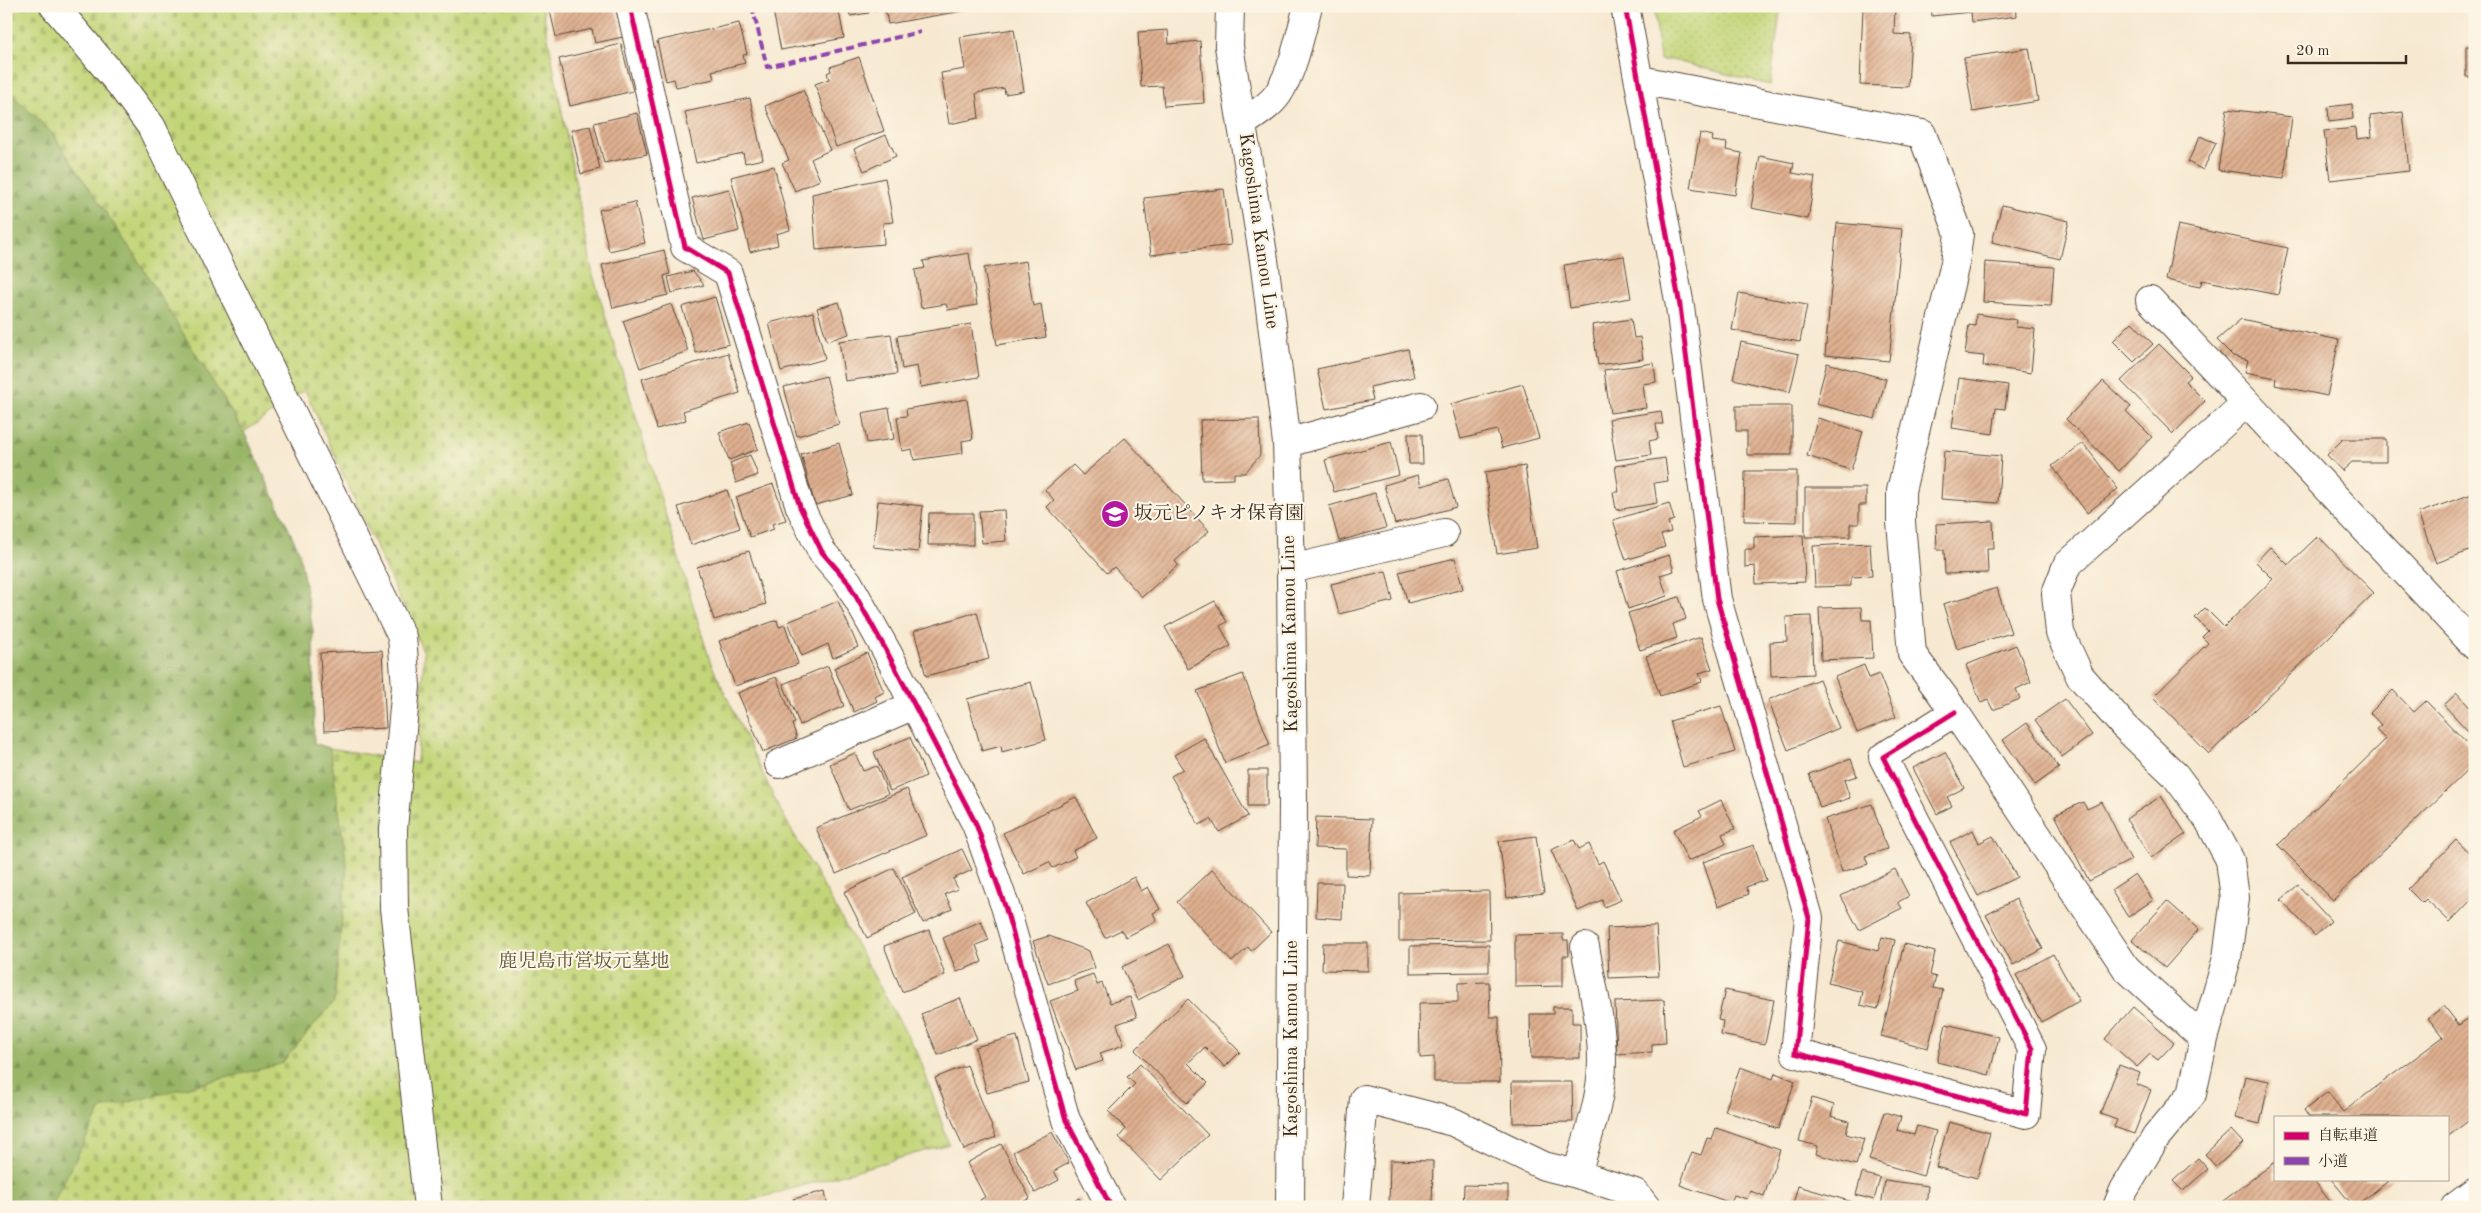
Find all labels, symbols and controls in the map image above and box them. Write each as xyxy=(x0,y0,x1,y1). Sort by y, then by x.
scale bar xyxy=(2288,32,2406,64)
text: 20 m xyxy=(2296,44,2330,59)
street label: Kagoshima Kamou Line xyxy=(1235,132,1281,330)
school or university icon: 坂元ピノキオ保育園 xyxy=(1100,499,1130,529)
place label: 坂元ピノキオ保育園 xyxy=(1134,503,1304,524)
street label: Kagoshima Kamou Line xyxy=(1280,535,1302,733)
street label: Kagoshima Kamou Line xyxy=(1283,940,1302,1138)
park label: 鹿児島市営坂元墓地 xyxy=(498,951,670,972)
legend xyxy=(2274,1116,2448,1180)
text: 自転車道 xyxy=(2318,1127,2378,1144)
text: 小道 xyxy=(2318,1153,2348,1170)

